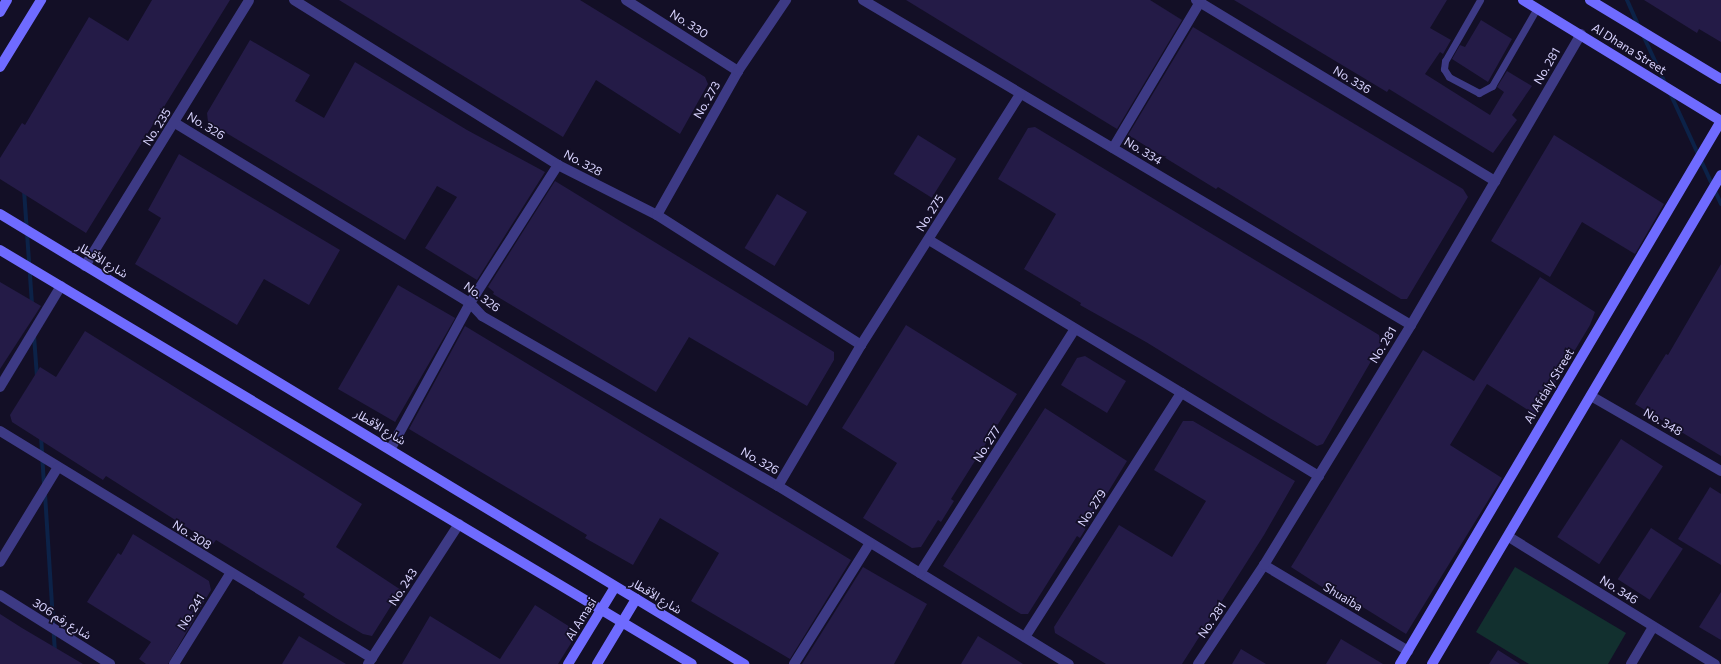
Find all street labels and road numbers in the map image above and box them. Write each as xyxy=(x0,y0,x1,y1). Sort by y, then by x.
street label: No. 330 xyxy=(667,7,711,41)
street label: Al Dhana Street xyxy=(1589,20,1669,78)
street label: No. 281 xyxy=(1531,45,1563,87)
street label: No. 336 xyxy=(1330,63,1374,97)
street label: No. 273 xyxy=(691,79,723,121)
street label: No. 235 xyxy=(140,106,174,148)
street label: No. 326 xyxy=(184,109,228,143)
street label: No. 334 xyxy=(1121,134,1165,168)
street label: No. 328 xyxy=(561,147,605,179)
street label: No. 275 xyxy=(913,192,947,234)
street label: شارع الأقطار xyxy=(74,239,130,281)
street label: No. 326 xyxy=(461,279,503,315)
street label: No. 281 xyxy=(1367,324,1399,366)
street label: Al Afdaly Street xyxy=(1521,346,1577,426)
street label: No. 348 xyxy=(1641,405,1685,439)
street label: شارع الأقطار xyxy=(352,406,408,448)
street label: No. 277 xyxy=(970,423,1004,465)
street label: No. 326 xyxy=(738,444,782,478)
street label: No. 279 xyxy=(1075,487,1109,529)
street label: No. 308 xyxy=(170,517,214,553)
street label: No. 243 xyxy=(386,566,420,608)
street label: No. 346 xyxy=(1597,573,1641,607)
street label: شارع الأقطار xyxy=(628,575,684,617)
street label: Shuaiba xyxy=(1321,580,1365,614)
street label: No. 241 xyxy=(174,591,208,633)
street label: شارع رقم 306 xyxy=(30,595,94,643)
street label: Al Amasi xyxy=(562,595,600,643)
street label: No. 281 xyxy=(1195,599,1229,641)

